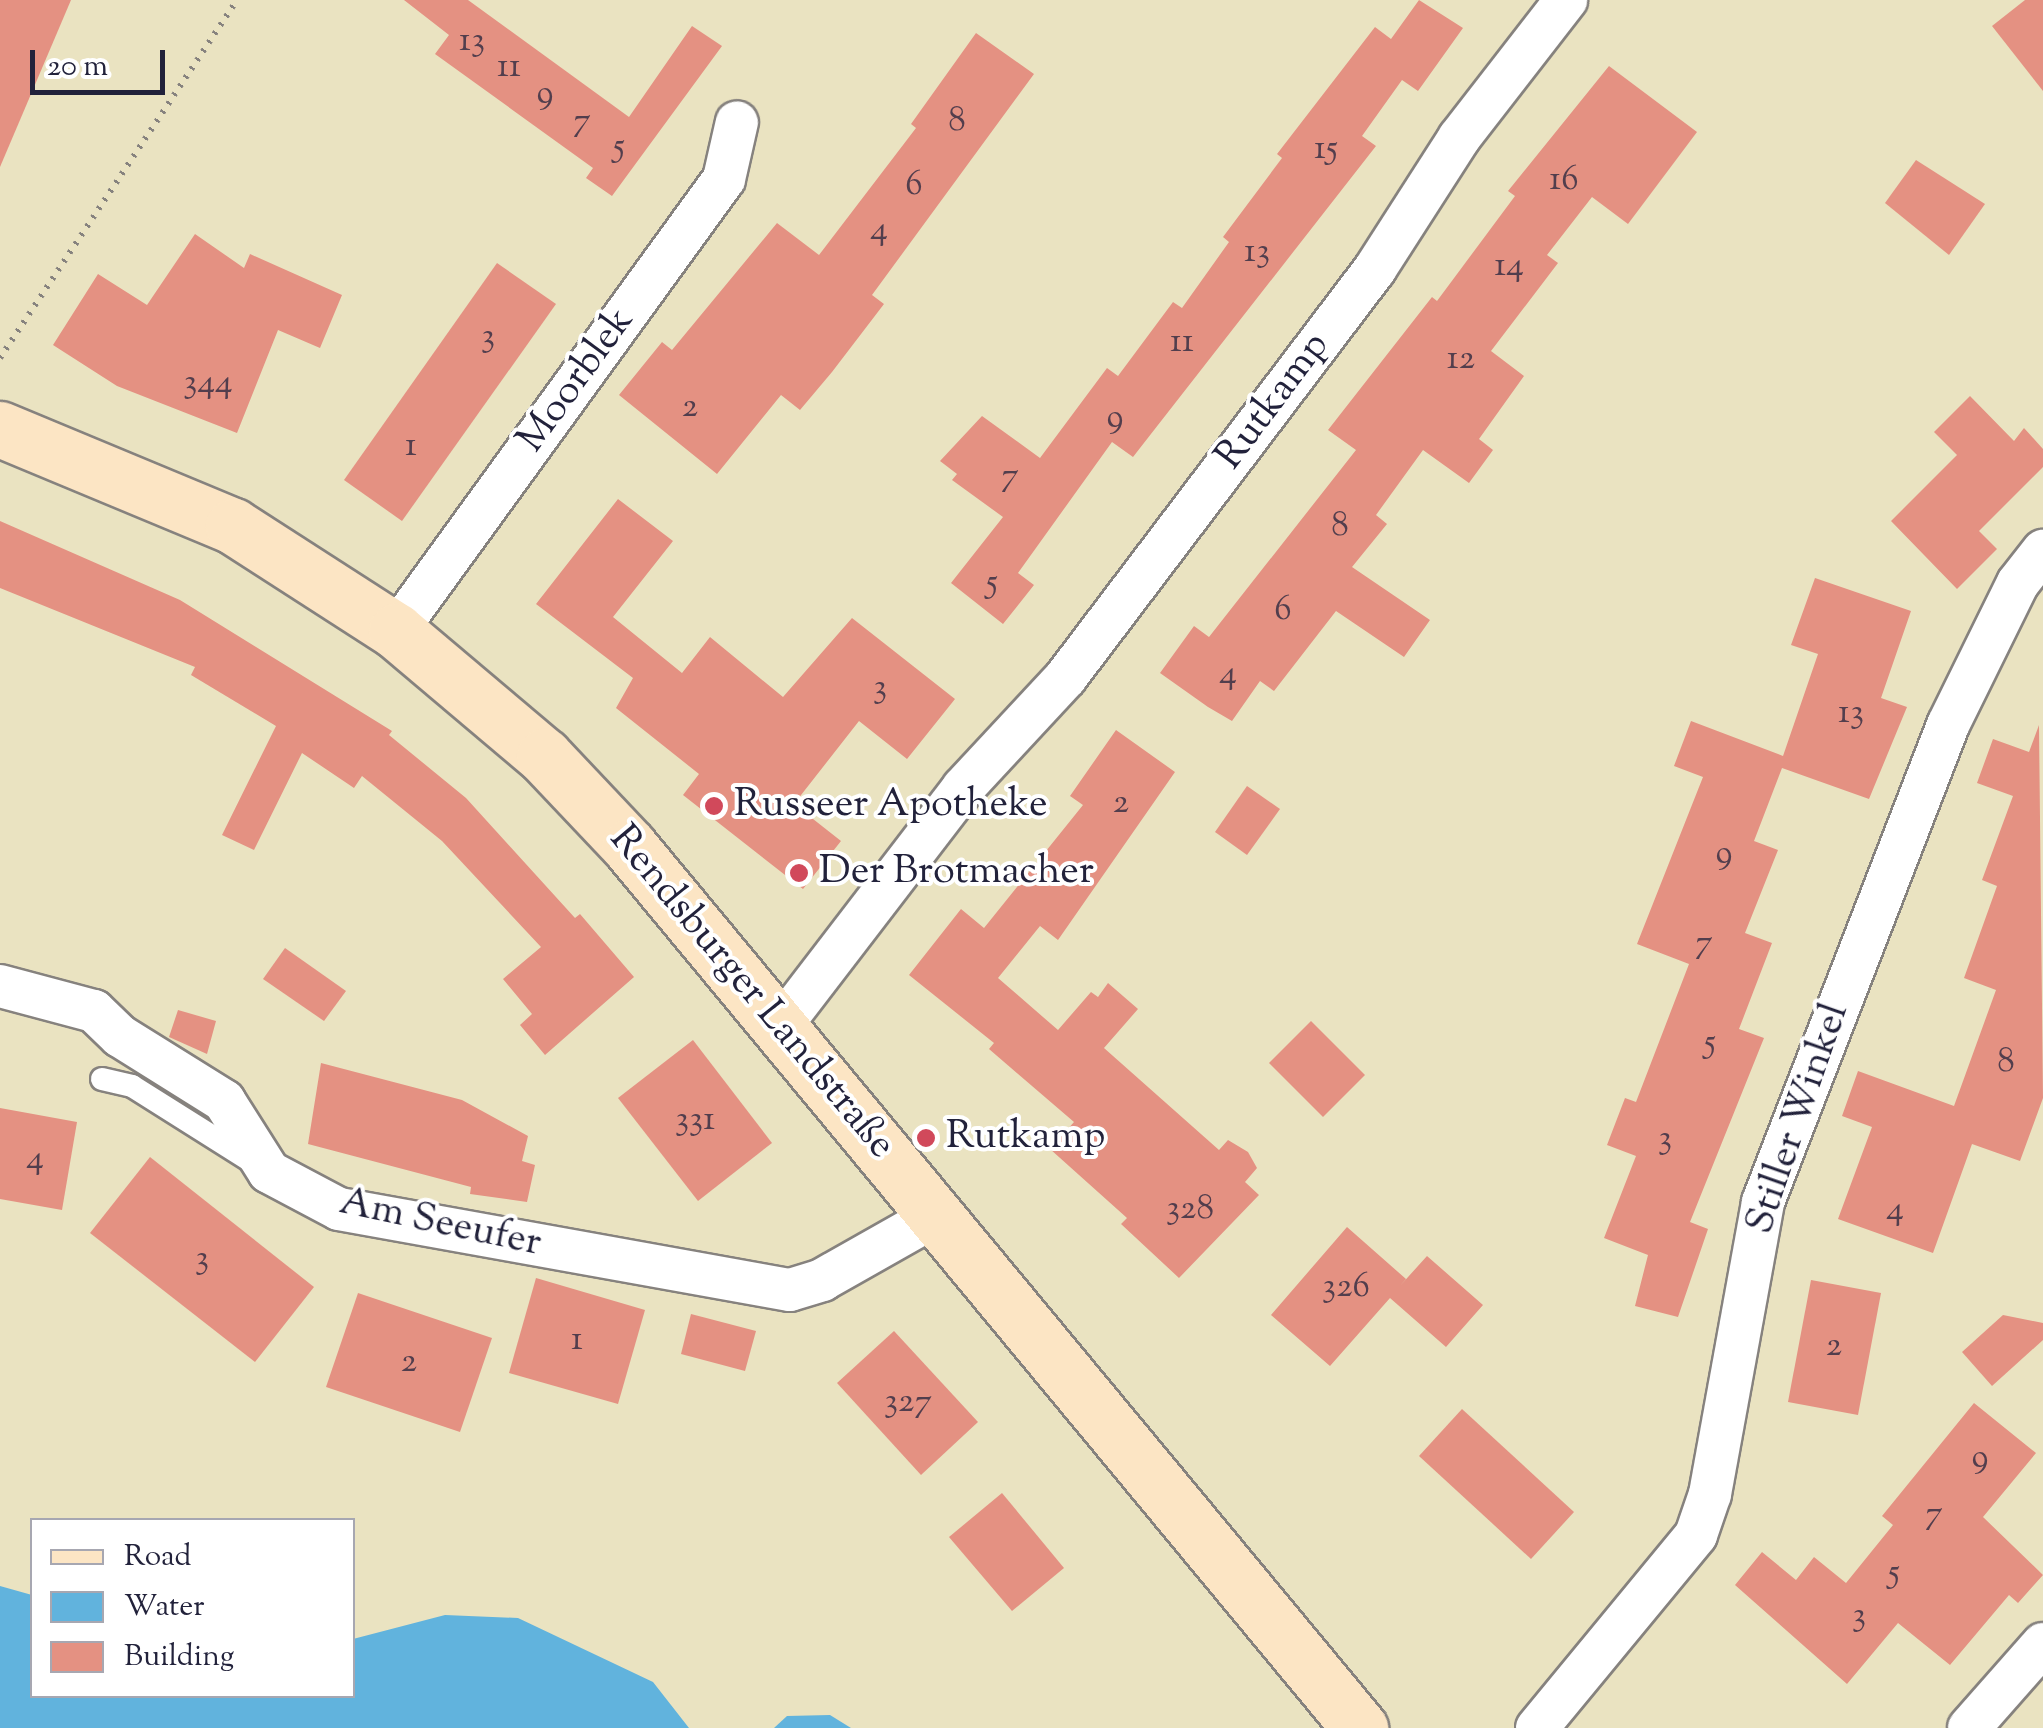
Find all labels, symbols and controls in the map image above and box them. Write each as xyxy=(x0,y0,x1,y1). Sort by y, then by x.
house number: 13 xyxy=(459,21,485,63)
scale bar xyxy=(35,30,170,92)
text: 20 m xyxy=(47,46,108,89)
house number: 11 xyxy=(497,47,521,89)
house number: 9 xyxy=(536,74,554,116)
house number: 7 xyxy=(573,101,591,143)
house number: 8 xyxy=(948,101,966,143)
house number: 5 xyxy=(613,127,625,169)
house number: 15 xyxy=(1314,129,1338,171)
house number: 16 xyxy=(1549,160,1579,202)
house number: 6 xyxy=(905,165,923,207)
house number: 4 xyxy=(870,210,888,252)
house number: 13 xyxy=(1244,232,1270,274)
house number: 14 xyxy=(1494,246,1524,288)
street label: Moorblek xyxy=(508,299,646,463)
house number: 3 xyxy=(481,317,495,359)
house number: 11 xyxy=(1170,322,1194,364)
street label: Rutkamp xyxy=(1207,324,1341,480)
house number: 12 xyxy=(1447,339,1475,381)
house number: 344 xyxy=(183,363,233,405)
house number: 2 xyxy=(682,387,698,429)
house number: 9 xyxy=(1106,398,1124,440)
house number: 1 xyxy=(405,426,417,468)
house number: 7 xyxy=(1001,456,1019,498)
house number: 8 xyxy=(1331,506,1349,548)
house number: 5 xyxy=(986,563,998,605)
house number: 6 xyxy=(1274,590,1292,632)
house number: 4 xyxy=(1219,654,1237,696)
house number: 3 xyxy=(873,668,887,710)
house number: 13 xyxy=(1838,693,1864,735)
place label: Russeer Apotheke xyxy=(734,782,1048,830)
house number: 2 xyxy=(1113,783,1129,825)
marker: Russeer Apotheke xyxy=(703,795,725,817)
street label: Rendsburger Landstraße xyxy=(598,817,904,1169)
house number: 9 xyxy=(1715,834,1733,876)
place label: Der Brotmacher xyxy=(819,849,1094,897)
marker: Der Brotmacher xyxy=(788,862,810,884)
house number: 7 xyxy=(1695,923,1713,965)
street label: Stiller Winkel xyxy=(1737,997,1861,1241)
house number: 5 xyxy=(1704,1023,1716,1065)
house number: 8 xyxy=(1997,1042,2015,1084)
house number: 331 xyxy=(675,1100,715,1142)
place label: Rutkamp xyxy=(946,1114,1105,1162)
house number: 3 xyxy=(1658,1119,1672,1161)
marker: Rutkamp xyxy=(915,1127,937,1149)
house number: 4 xyxy=(26,1139,44,1181)
street label: Am Seeufer xyxy=(335,1179,545,1269)
house number: 328 xyxy=(1166,1189,1214,1231)
house number: 4 xyxy=(1886,1190,1904,1232)
house number: 3 xyxy=(195,1239,209,1281)
house number: 326 xyxy=(1322,1267,1370,1309)
house number: 1 xyxy=(571,1320,583,1362)
house number: 2 xyxy=(1826,1326,1842,1368)
house number: 2 xyxy=(401,1342,417,1384)
house number: 327 xyxy=(884,1382,932,1424)
house number: 9 xyxy=(1971,1438,1989,1480)
house number: 7 xyxy=(1925,1494,1943,1536)
legend xyxy=(30,1518,355,1698)
text: Road xyxy=(124,1536,191,1579)
house number: 5 xyxy=(1888,1553,1900,1595)
text: Water xyxy=(124,1586,205,1629)
house number: 3 xyxy=(1852,1596,1866,1638)
text: Building xyxy=(124,1636,234,1679)

